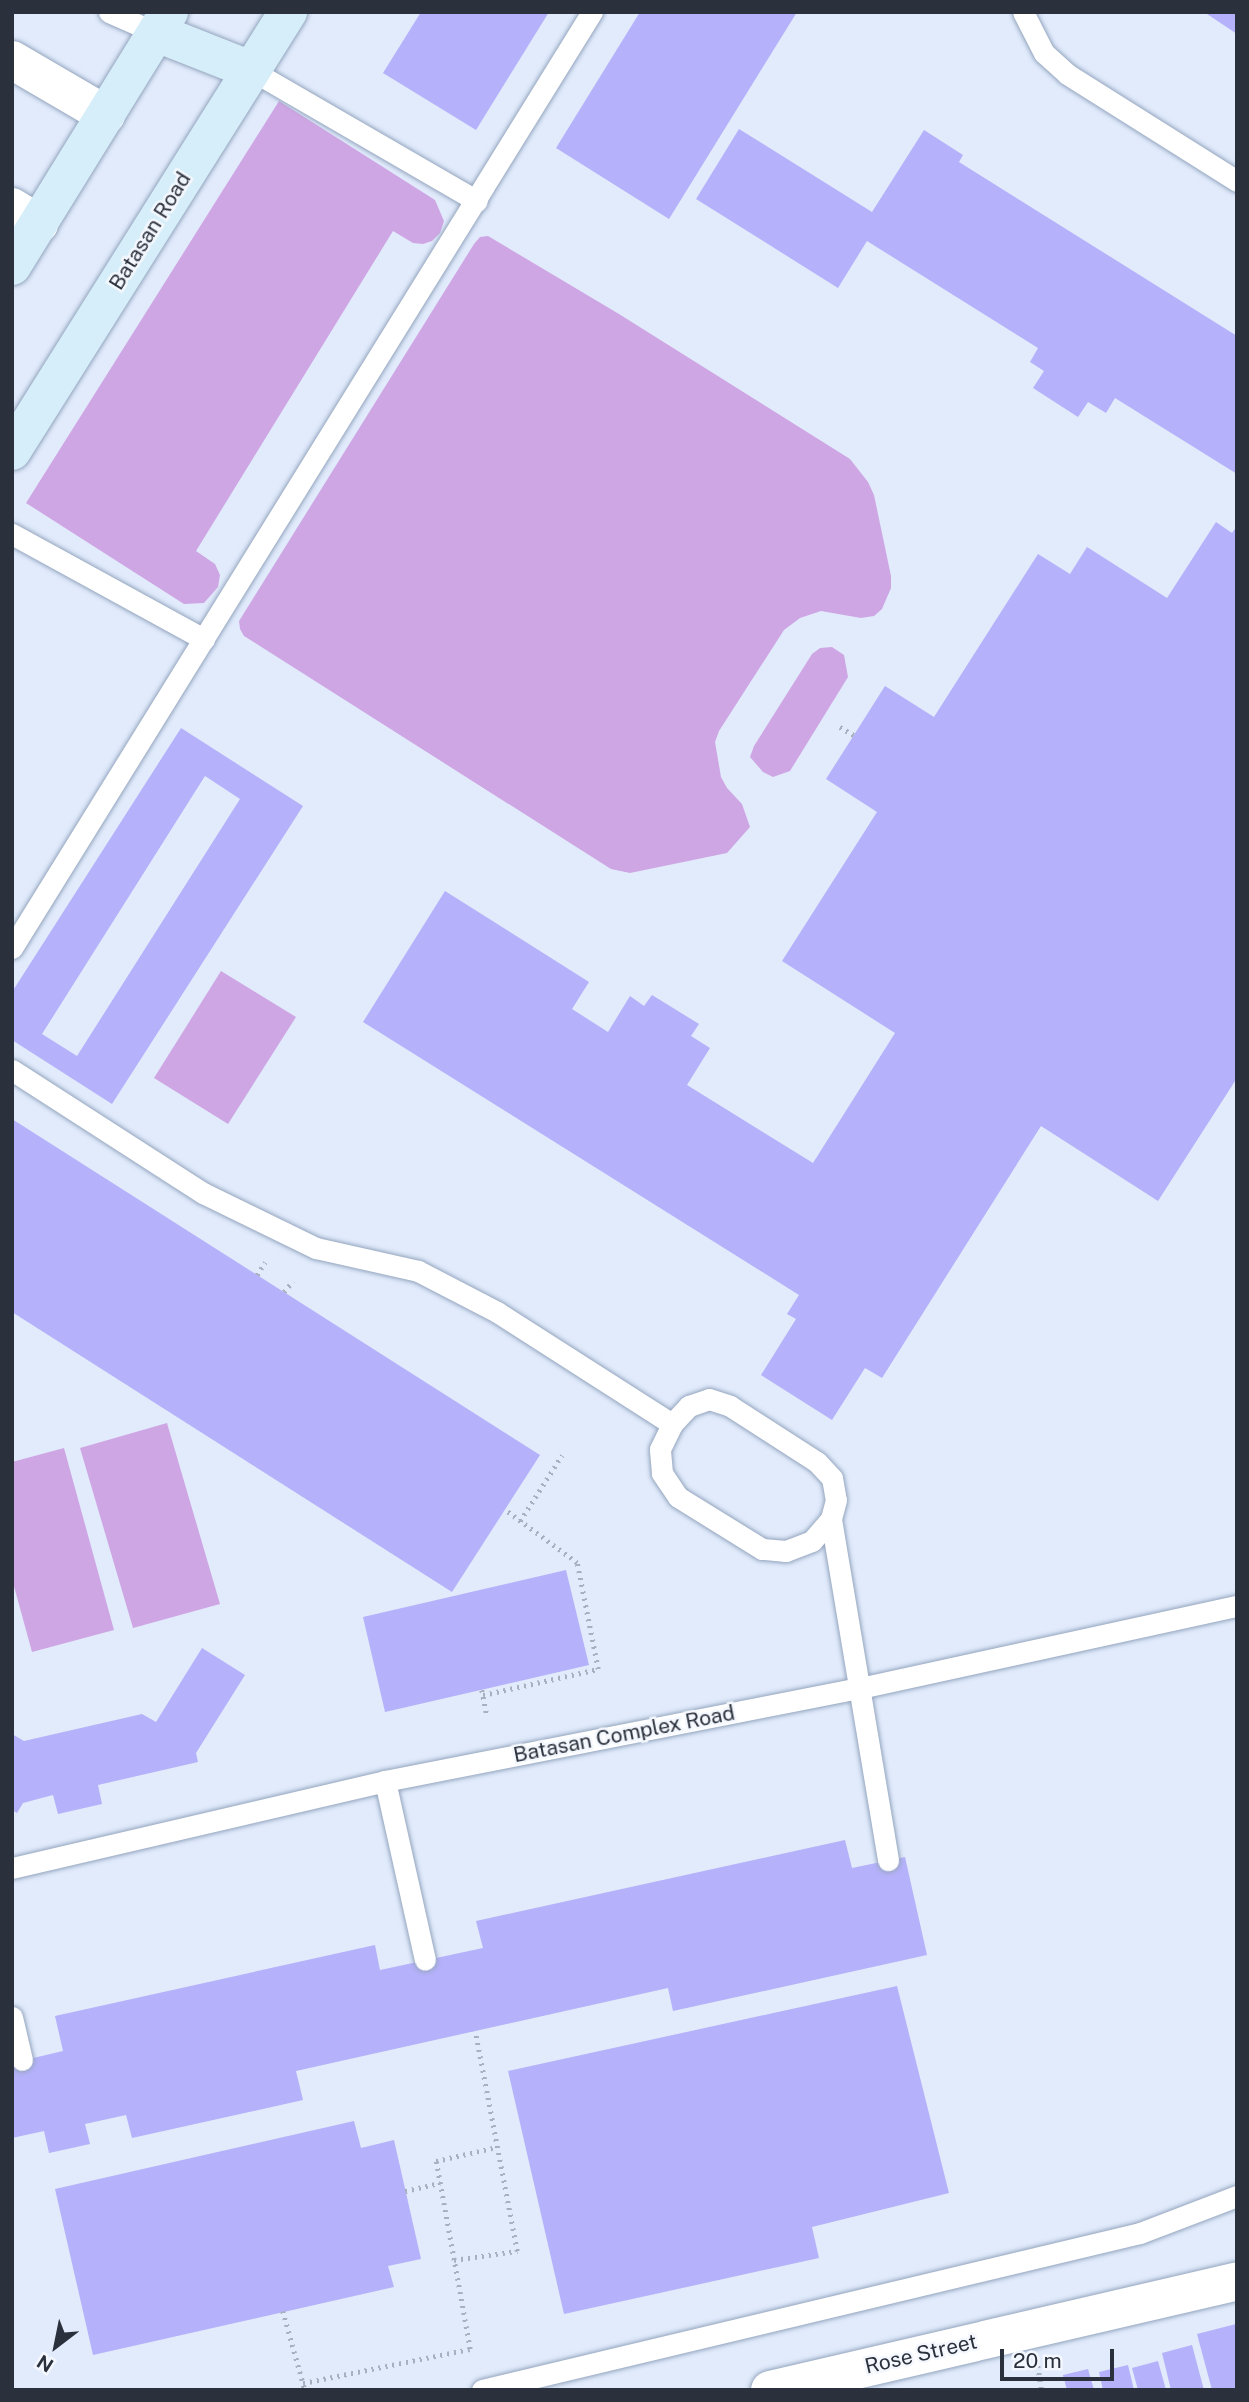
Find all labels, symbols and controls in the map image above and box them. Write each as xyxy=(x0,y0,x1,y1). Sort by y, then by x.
street label: Batasan Road xyxy=(104,167,196,295)
street label: Batasan Complex Road xyxy=(511,1700,737,1768)
north arrow xyxy=(21,2311,91,2381)
street label: Rose Street xyxy=(862,2329,980,2379)
scale bar xyxy=(1004,2336,1118,2380)
text: 20 m xyxy=(1013,2348,1062,2373)
text: N xyxy=(33,2351,57,2377)

